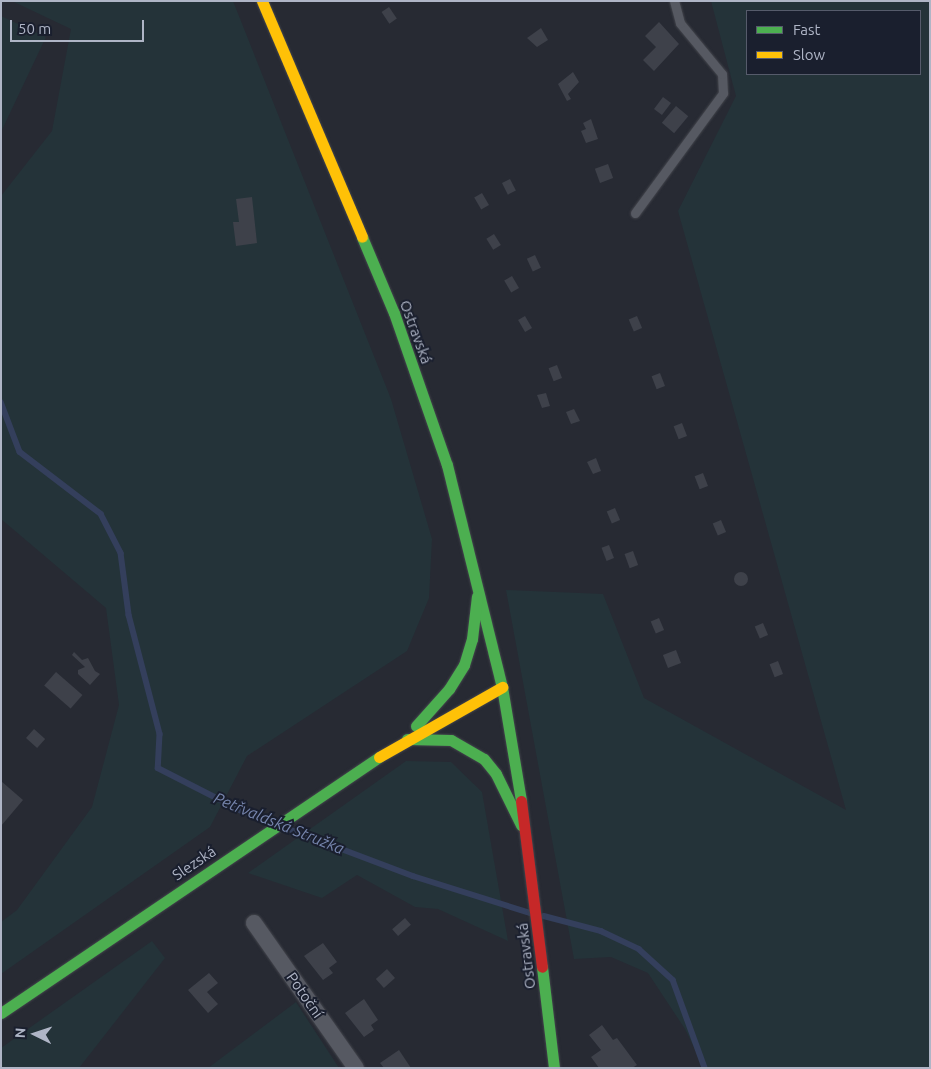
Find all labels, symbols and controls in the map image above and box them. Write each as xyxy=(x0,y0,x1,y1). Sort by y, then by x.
scale bar xyxy=(12,10,146,42)
legend xyxy=(746,10,921,75)
text: 50 m xyxy=(18,20,51,37)
text: Fast xyxy=(793,21,820,38)
text: Slow xyxy=(793,46,825,63)
street label: Ostravská xyxy=(396,298,436,366)
water label: Petřvaldská Stružka xyxy=(211,788,347,858)
street label: Slezská xyxy=(169,842,219,884)
street label: Ostravská xyxy=(513,922,539,990)
street label: Potoční xyxy=(283,969,327,1021)
north arrow xyxy=(10,1009,60,1059)
text: N xyxy=(12,1027,28,1039)

